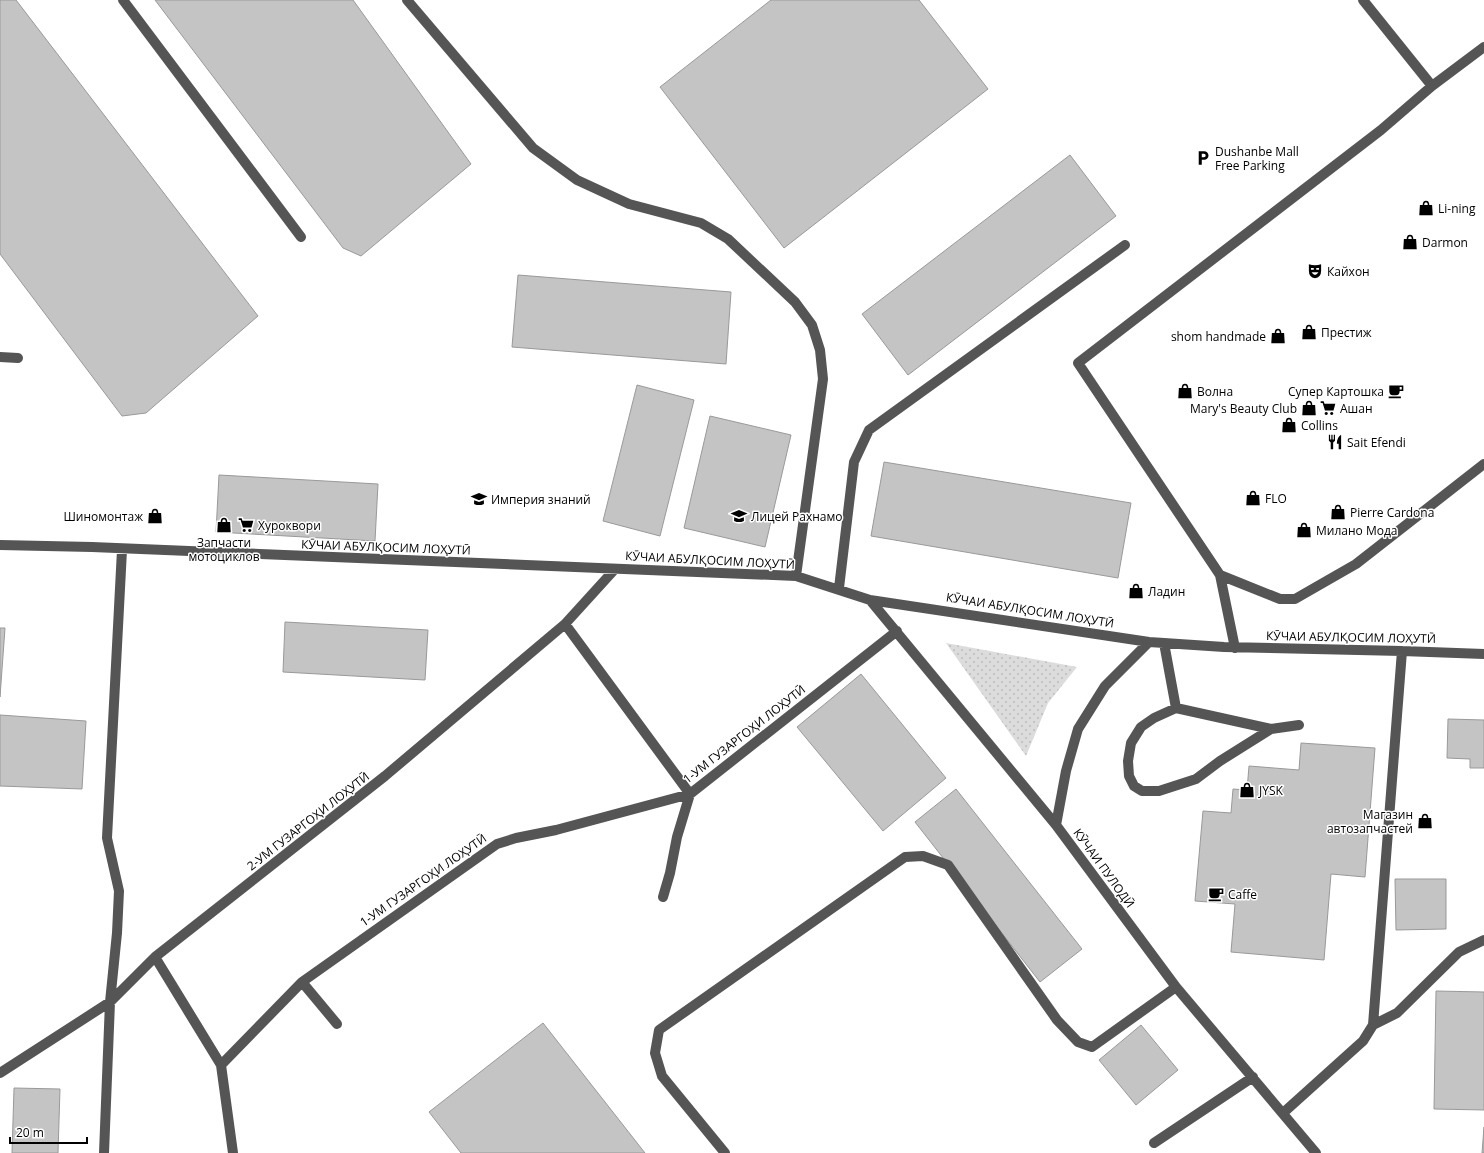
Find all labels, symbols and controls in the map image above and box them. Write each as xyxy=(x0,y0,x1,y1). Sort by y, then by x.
place label: Dushanbe Mall Free Parking xyxy=(1215,143,1299,174)
parking icon: Dushanbe Mall Free Parking xyxy=(1194,149,1212,167)
shop icon: Li-ning xyxy=(1417,199,1435,217)
place label: Li-ning xyxy=(1438,200,1476,217)
shop icon: Darmon xyxy=(1401,233,1419,251)
place label: Darmon xyxy=(1422,234,1468,251)
theatre icon: Кайхон xyxy=(1306,262,1324,280)
place label: Кайхон xyxy=(1327,263,1370,280)
shop icon: Престиж xyxy=(1300,323,1318,341)
place label: Престиж xyxy=(1321,324,1372,341)
shop icon: shom handmade xyxy=(1269,327,1287,345)
place label: shom handmade xyxy=(1171,328,1266,345)
shop icon: Волна xyxy=(1176,382,1194,400)
cafe icon: Супер Картошка xyxy=(1387,382,1405,400)
place label: Волна xyxy=(1197,383,1233,400)
place label: Супер Картошка xyxy=(1288,383,1384,400)
shop icon: Mary's Beauty Club xyxy=(1300,399,1318,417)
supermarket icon: Ашан xyxy=(1319,399,1337,417)
place label: Mary's Beauty Club xyxy=(1190,400,1297,417)
place label: Ашан xyxy=(1340,400,1373,417)
shop icon: Collins xyxy=(1280,416,1298,434)
place label: Collins xyxy=(1301,417,1338,434)
restaurant icon: Sait Efendi xyxy=(1326,433,1344,451)
place label: Sait Efendi xyxy=(1347,434,1406,451)
shop icon: FLO xyxy=(1244,489,1262,507)
school or university icon: Империя знаний xyxy=(470,490,488,508)
place label: FLO xyxy=(1265,490,1287,507)
place label: Империя знаний xyxy=(491,491,591,508)
shop icon: Pierre Cardona xyxy=(1329,503,1347,521)
place label: Pierre Cardona xyxy=(1350,504,1434,521)
shop icon: Шиномонтаж xyxy=(146,507,164,525)
school or university icon: Лицей Рахнамо xyxy=(730,507,748,525)
place label: Шиномонтаж xyxy=(63,508,143,525)
place label: Лицей Рахнамо xyxy=(751,508,843,525)
shop icon: Запчасти мотоциклов xyxy=(215,516,233,534)
supermarket icon: Хуроквори xyxy=(237,516,255,534)
place label: Хуроквори xyxy=(258,517,321,534)
shop icon: Милано Мода xyxy=(1295,521,1313,539)
place label: Милано Мода xyxy=(1316,522,1397,539)
place label: Запчасти мотоциклов xyxy=(188,534,260,565)
street label: КӮЧАИ АБУЛҚОСИМ ЛОҲУТӢ xyxy=(301,536,471,558)
street label: КӮЧАИ АБУЛҚОСИМ ЛОҲУТӢ xyxy=(625,547,795,573)
shop icon: Ладин xyxy=(1127,582,1145,600)
place label: Ладин xyxy=(1148,583,1185,600)
street label: КӮЧАИ АБУЛҚОСИМ ЛОҲУТӢ xyxy=(945,588,1115,632)
street label: КӮЧАИ АБУЛҚОСИМ ЛОҲУТӢ xyxy=(1266,627,1436,647)
street label: 1-УМ ГУЗАРГОҲИ ЛОҲУТӢ xyxy=(679,681,809,787)
street label: 2-УМ ГУЗАРГОҲИ ЛОҲУТӢ xyxy=(243,768,373,874)
shop icon: JYSK xyxy=(1238,781,1256,799)
place label: JYSK xyxy=(1258,782,1284,799)
place label: Магазин автозапчастей xyxy=(1327,806,1413,837)
shop icon: Магазин автозапчастей xyxy=(1416,812,1434,830)
street label: КӮЧАИ ПУЛОДӢ xyxy=(1069,825,1139,911)
street label: 1-УМ ГУЗАРГОҲИ ЛОҲУТӢ xyxy=(356,830,490,930)
cafe icon: Caffe xyxy=(1207,885,1225,903)
place label: Caffe xyxy=(1228,886,1257,903)
scale bar xyxy=(10,1119,87,1145)
text: 20 m xyxy=(16,1124,44,1141)

